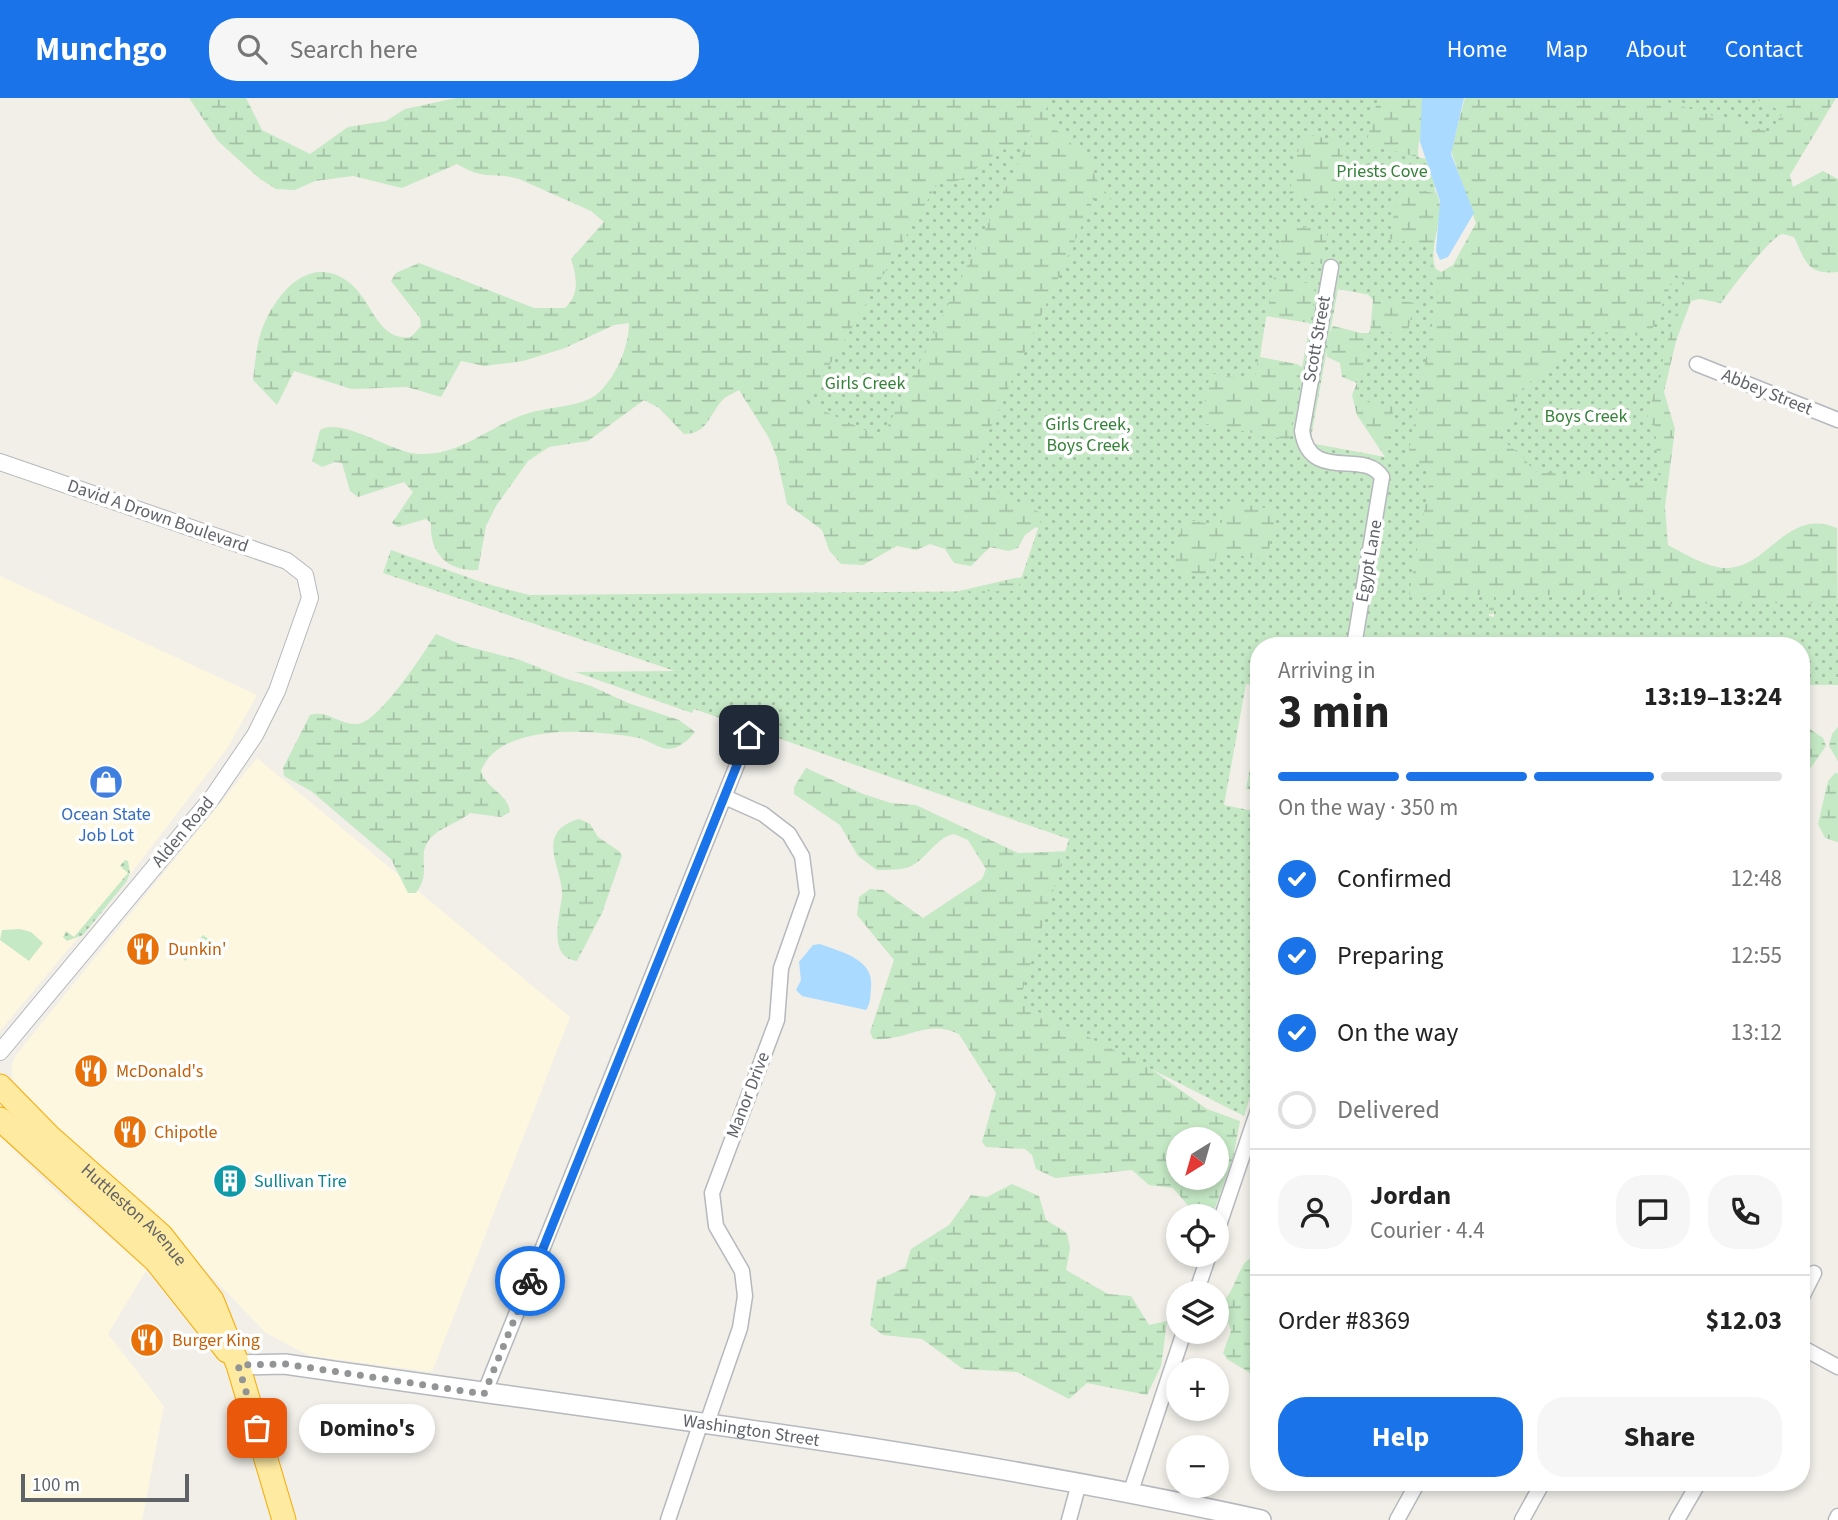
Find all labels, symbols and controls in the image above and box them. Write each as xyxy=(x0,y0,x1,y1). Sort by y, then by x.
search box xyxy=(209,18,699,81)
text: Munchgo xyxy=(35,26,167,73)
icon: search xyxy=(233,30,271,68)
text: Search here xyxy=(289,31,418,68)
text: Home xyxy=(1447,32,1507,67)
text: Map xyxy=(1545,32,1588,67)
text: About xyxy=(1626,32,1687,67)
text: Contact xyxy=(1725,32,1803,67)
park label: Priests Cove xyxy=(1336,159,1428,184)
street label: Scott Street xyxy=(1297,294,1337,384)
street label: Abbey Street xyxy=(1718,362,1816,422)
park label: Girls Creek xyxy=(825,371,905,396)
park label: Boys Creek xyxy=(1545,404,1628,429)
park label: Girls Creek, Boys Creek xyxy=(1045,412,1131,458)
street label: David A Drown Boulevard xyxy=(64,473,252,559)
street label: Egypt Lane xyxy=(1349,518,1389,604)
text: Arriving in xyxy=(1278,654,1376,687)
text: 13:19–13:24 xyxy=(1644,678,1782,715)
text: 3 min xyxy=(1278,680,1390,745)
pin xyxy=(719,705,779,765)
icon: home xyxy=(730,716,768,754)
shop icon: Ocean State Job Lot xyxy=(87,763,125,801)
street label: Alden Road xyxy=(146,791,220,873)
text: On the way · 350 m xyxy=(1278,791,1458,824)
place label: Ocean State Job Lot xyxy=(61,802,151,848)
icon: check xyxy=(1278,860,1316,898)
text: Confirmed xyxy=(1337,860,1452,897)
text: 12:48 xyxy=(1731,862,1782,895)
restaurant icon: Dunkin' xyxy=(124,930,162,968)
place label: Dunkin' xyxy=(168,937,226,962)
icon: check xyxy=(1278,937,1316,975)
text: Preparing xyxy=(1337,937,1443,974)
text: 12:55 xyxy=(1731,939,1782,972)
icon: check xyxy=(1278,1014,1316,1052)
text: On the way xyxy=(1337,1014,1458,1051)
text: 13:12 xyxy=(1731,1016,1782,1049)
street label: Manor Drive xyxy=(720,1048,776,1142)
restaurant icon: McDonald's xyxy=(72,1052,110,1090)
place label: McDonald's xyxy=(116,1059,203,1084)
text: Delivered xyxy=(1337,1091,1440,1128)
restaurant icon: Chipotle xyxy=(111,1113,149,1151)
place label: Chipotle xyxy=(154,1120,218,1145)
north arrow xyxy=(1166,1127,1228,1190)
map controls xyxy=(1166,1127,1229,1498)
street label: Huttleston Avenue xyxy=(76,1158,193,1271)
building icon: Sullivan Tire xyxy=(211,1162,249,1200)
place label: Sullivan Tire xyxy=(254,1169,347,1194)
button: person xyxy=(1278,1175,1352,1249)
button: chat xyxy=(1616,1175,1690,1249)
button: phone xyxy=(1708,1175,1782,1249)
text: Jordan xyxy=(1370,1177,1451,1214)
button: locate xyxy=(1166,1204,1229,1267)
text: Courier · 4.4 xyxy=(1370,1214,1485,1247)
courier xyxy=(495,1246,565,1316)
icon: bike xyxy=(511,1262,549,1300)
button: layers xyxy=(1166,1281,1229,1344)
text: Order #8369 xyxy=(1278,1302,1410,1339)
text: $12.03 xyxy=(1706,1302,1782,1339)
restaurant icon: Burger King xyxy=(128,1321,166,1359)
place label: Burger King xyxy=(172,1328,260,1353)
button: + xyxy=(1166,1358,1229,1421)
button: Help xyxy=(1278,1397,1523,1477)
button: Share xyxy=(1537,1397,1782,1477)
pin xyxy=(227,1398,287,1458)
callout: Domino's xyxy=(299,1404,436,1452)
street label: Washington Street xyxy=(681,1408,821,1453)
icon: bag xyxy=(238,1409,276,1447)
text: Domino's xyxy=(319,1412,415,1445)
button: − xyxy=(1166,1435,1229,1498)
scale bar xyxy=(21,1471,189,1503)
text: 100 m xyxy=(32,1472,80,1499)

